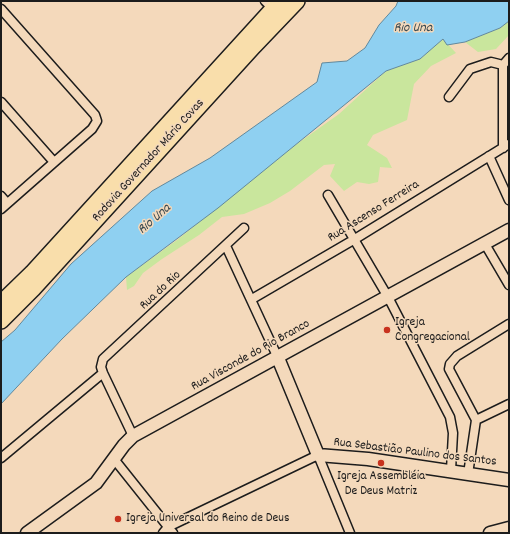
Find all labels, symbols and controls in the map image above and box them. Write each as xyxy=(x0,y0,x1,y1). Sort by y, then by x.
water label: Rio Una xyxy=(394,21,432,37)
street label: Rodovia Governador Mário Covas xyxy=(90,96,208,226)
street label: Rua Ascenso Ferreira xyxy=(325,178,423,246)
water label: Rio Una xyxy=(135,201,175,239)
street label: Rua do Rio xyxy=(137,268,185,314)
place label: Igreja Congregacional xyxy=(395,315,470,346)
street label: Rua Visconde do Rio Branco xyxy=(189,317,313,395)
marker: Igreja Congregacional xyxy=(382,325,392,335)
street label: Rua Sebastião Paulino dos Santos xyxy=(333,435,497,471)
marker: Igreja Assembléia De Deus Matriz xyxy=(376,458,386,468)
place label: Igreja Assembléia De Deus Matriz xyxy=(337,469,425,500)
place label: Igreja Universal do Reino de Deus xyxy=(126,511,289,527)
marker: Igreja Universal do Reino de Deus xyxy=(113,514,123,524)

